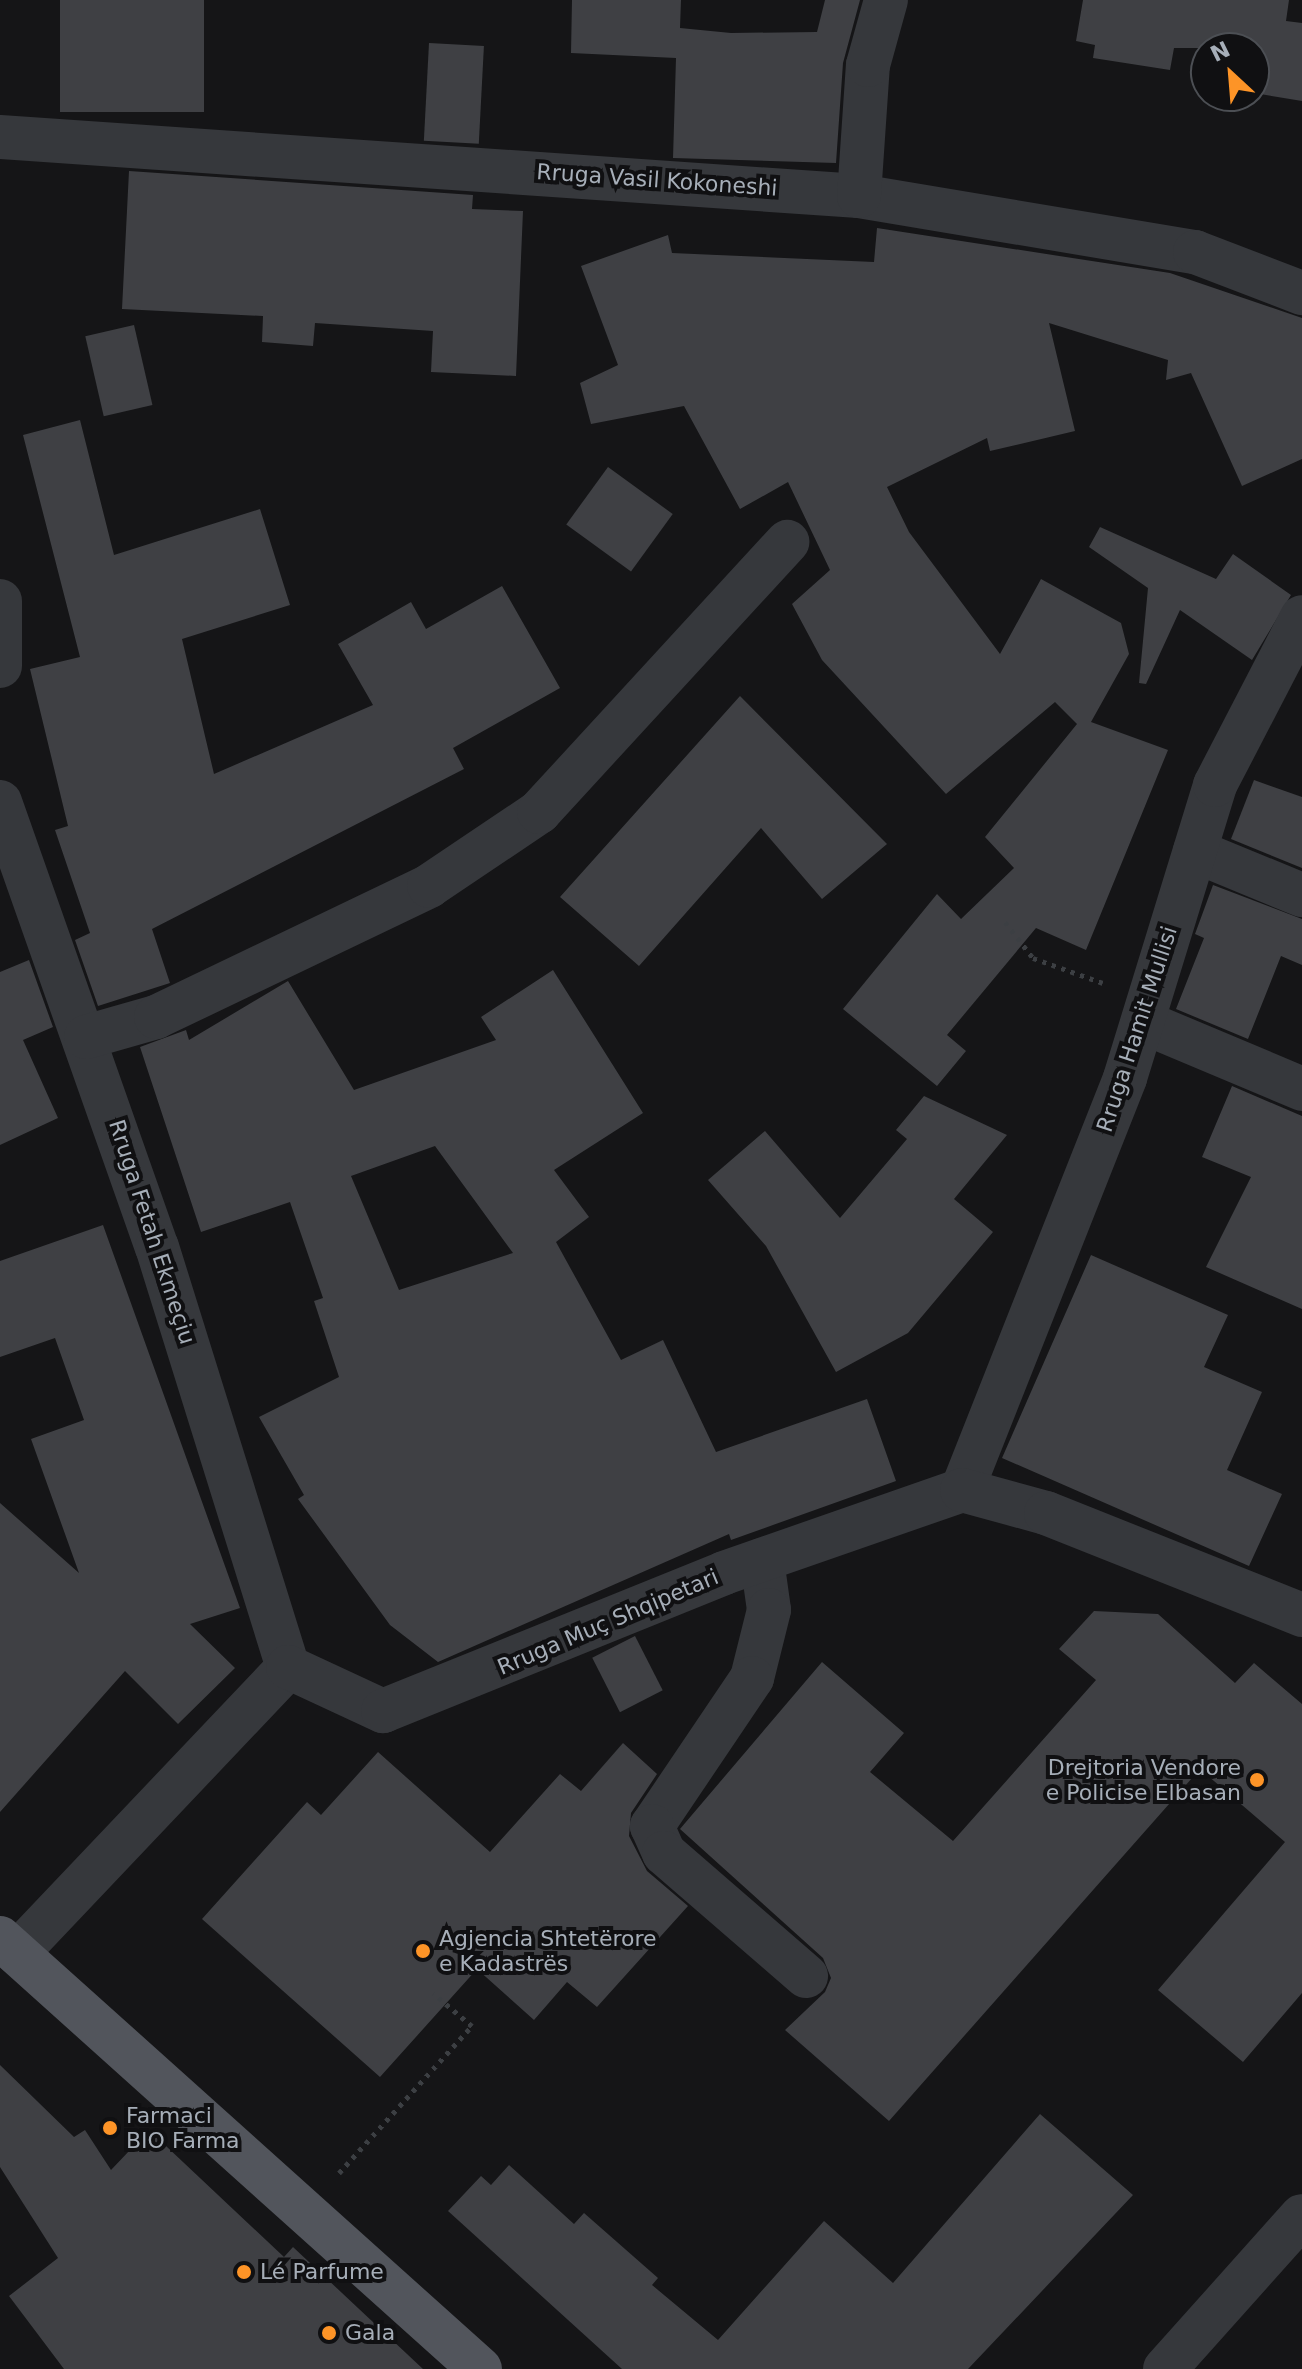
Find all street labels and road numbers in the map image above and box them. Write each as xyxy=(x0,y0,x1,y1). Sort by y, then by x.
street label: Rruga Vasil Kokoneshi xyxy=(536,158,778,202)
street label: Rruga Hamit Mullisi xyxy=(1091,923,1183,1135)
street label: Rruga Fetah Ekmeçiu xyxy=(103,1116,201,1348)
street label: Rruga Muç Shqipetari xyxy=(494,1563,722,1681)

